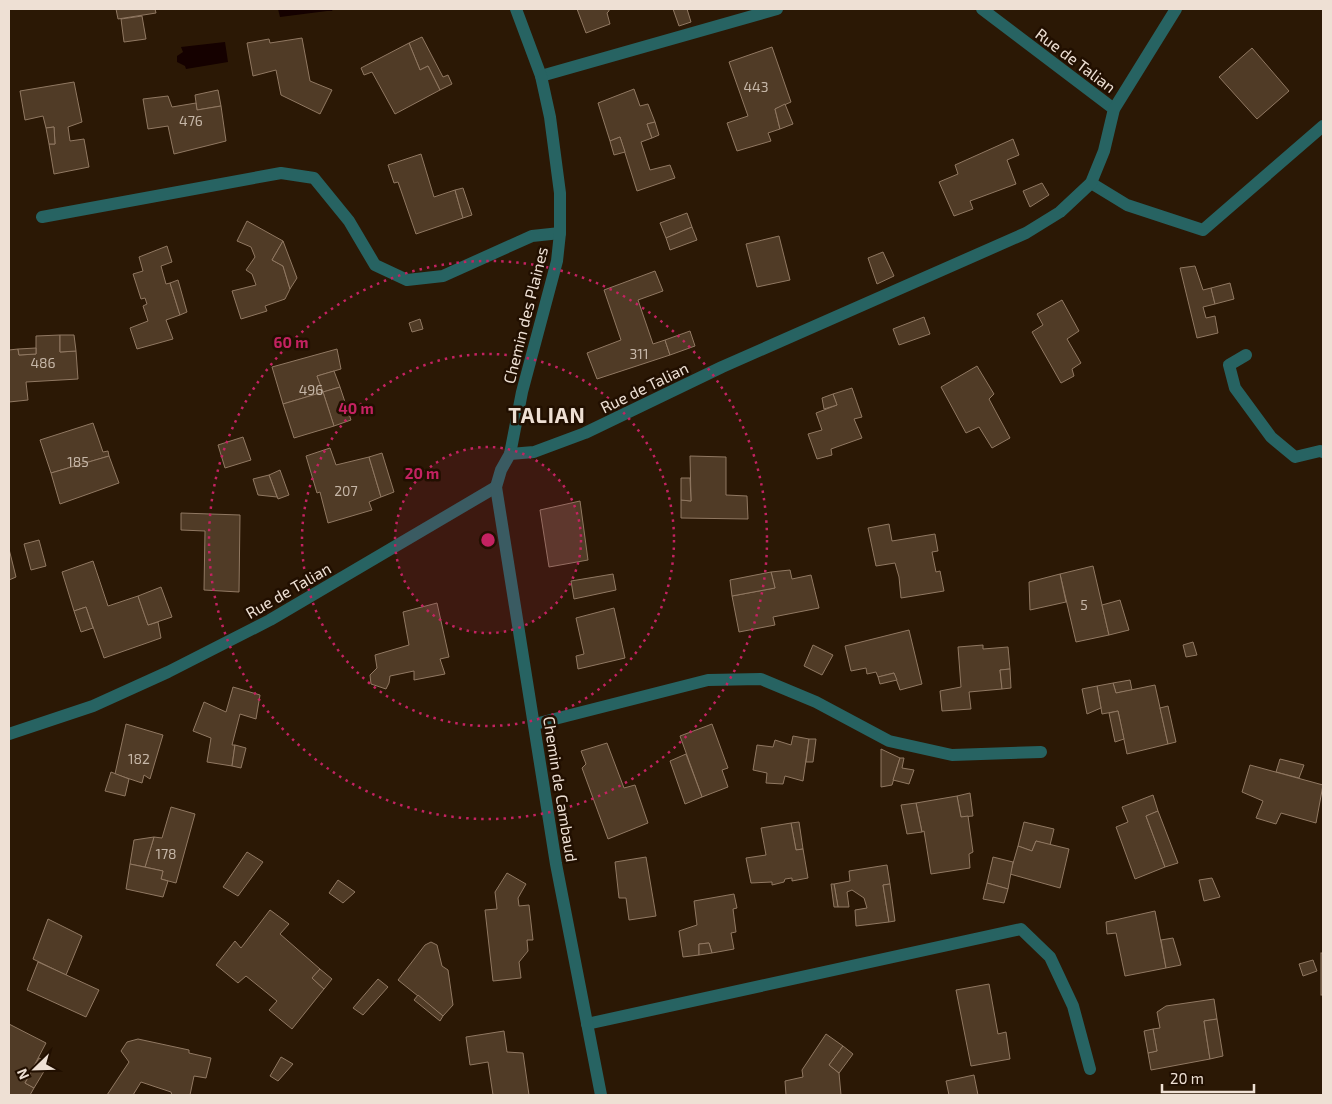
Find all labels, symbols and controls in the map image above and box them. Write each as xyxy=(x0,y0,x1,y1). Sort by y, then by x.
street label: Rue de Talian xyxy=(1032,24,1120,96)
house number: 443 xyxy=(743,78,769,95)
house number: 476 xyxy=(179,112,203,129)
street label: Chemin des Plaines xyxy=(499,245,551,385)
text: 60 m xyxy=(274,333,308,351)
house number: 311 xyxy=(630,345,648,362)
house number: 486 xyxy=(30,354,56,371)
street label: Rue de Talian xyxy=(597,358,691,416)
house number: 496 xyxy=(299,381,323,398)
text: 40 m xyxy=(338,399,374,417)
district label: TALIAN xyxy=(508,402,586,427)
house number: 185 xyxy=(67,453,89,470)
text: 20 m xyxy=(405,464,439,482)
house number: 207 xyxy=(334,482,358,499)
centre of rings xyxy=(479,531,497,549)
street label: Rue de Talian xyxy=(242,558,334,622)
house number: 5 xyxy=(1080,596,1088,613)
street label: Chemin de Cambaud xyxy=(540,715,582,863)
house number: 182 xyxy=(128,750,150,767)
house number: 178 xyxy=(155,845,177,862)
north arrow xyxy=(10,1044,60,1094)
scale bar xyxy=(1162,1062,1254,1094)
text: N xyxy=(13,1066,32,1082)
text: 20 m xyxy=(1170,1069,1204,1087)

